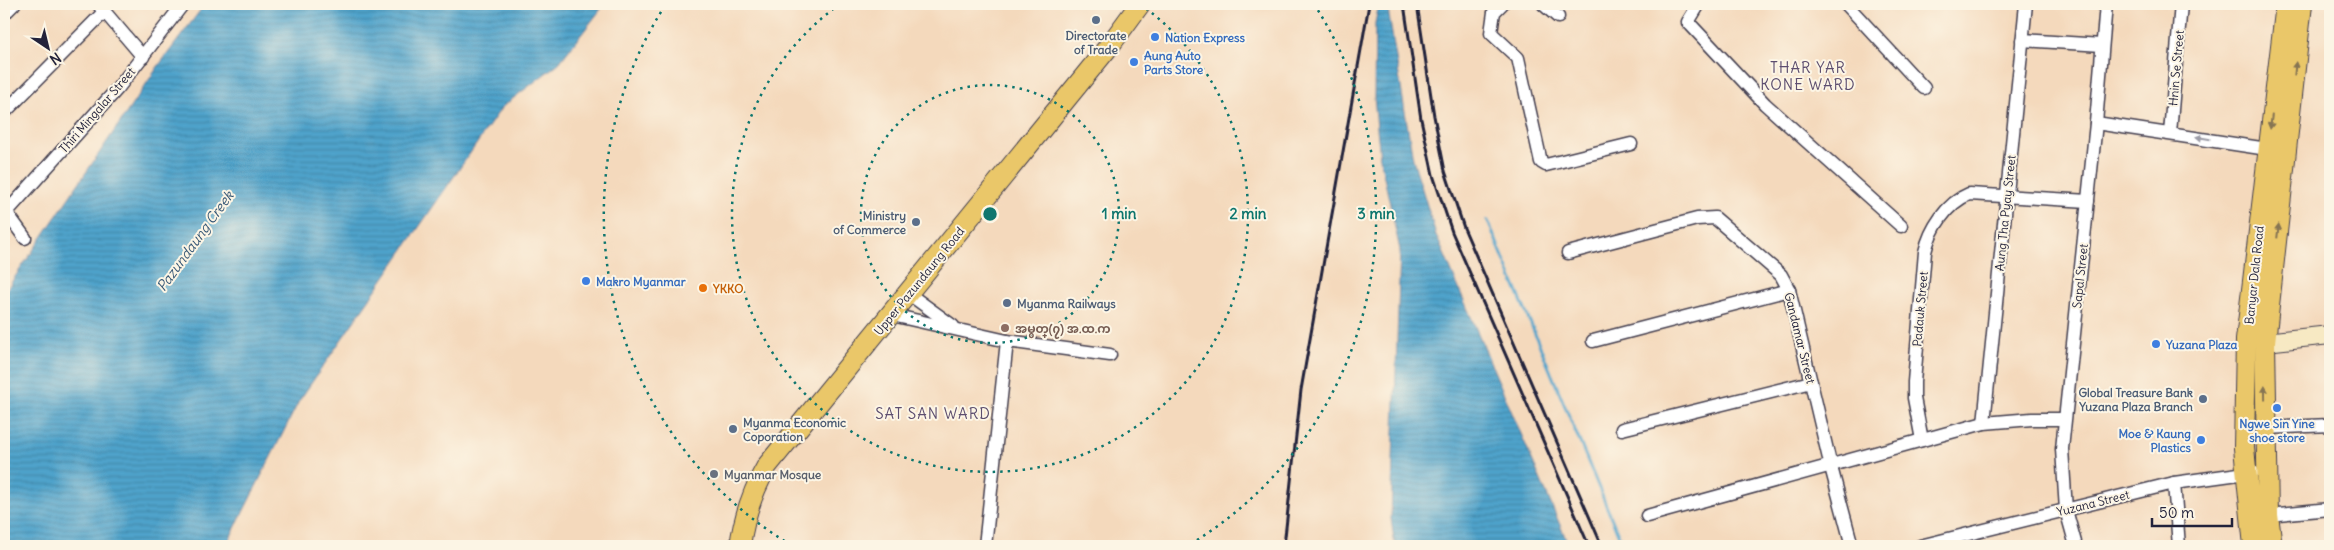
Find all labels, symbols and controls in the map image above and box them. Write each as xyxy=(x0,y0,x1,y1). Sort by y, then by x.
marker: Directorate of Trade xyxy=(1090,14,1102,26)
north arrow xyxy=(22,22,72,72)
place label: Directorate of Trade xyxy=(1065,28,1127,57)
street label: Hnin Se Street xyxy=(2165,29,2187,107)
place label: Nation Express xyxy=(1165,30,1246,46)
marker: Nation Express xyxy=(1149,31,1161,43)
text: N xyxy=(46,48,65,69)
place label: Aung Auto Parts Store xyxy=(1144,48,1204,77)
marker: Aung Auto Parts Store xyxy=(1128,56,1140,68)
district label: THAR YAR KONE WARD xyxy=(1760,58,1856,94)
one-way arrow xyxy=(2291,61,2299,77)
street label: Thiri Mingalar Street xyxy=(56,64,138,156)
one-way arrow xyxy=(2267,114,2275,130)
one-way arrow xyxy=(2194,134,2210,142)
street label: Aung Tha Pyay Street xyxy=(1991,154,2019,272)
water label: Pazundaung Creek xyxy=(153,187,238,295)
text: 1 min xyxy=(1102,204,1137,223)
text: 2 min xyxy=(1230,204,1267,223)
text: 3 min xyxy=(1357,204,1395,223)
centre of rings xyxy=(981,205,999,223)
place label: Ministry of Commerce xyxy=(833,208,907,237)
marker: Ministry of Commerce xyxy=(910,216,922,228)
one-way arrow xyxy=(2274,223,2282,239)
street label: Upper Pazundaung Road xyxy=(871,224,967,338)
street label: Banyar Dala Road xyxy=(2241,225,2267,325)
street label: Sapal Street xyxy=(2069,243,2091,309)
street label: Padauk Street xyxy=(1909,271,1931,347)
place label: Makro Myanmar xyxy=(596,274,686,290)
marker: Makro Myanmar xyxy=(580,275,592,287)
place label: YKKO xyxy=(712,281,744,296)
marker: YKKO xyxy=(697,282,709,294)
street label: Gandamar Street xyxy=(1781,291,1819,385)
place label: Myanma Railways xyxy=(1017,296,1116,312)
marker: Myanma Railways xyxy=(1001,297,1013,309)
place label: အမွတ္(၇) အ.ထ.က xyxy=(1015,321,1111,339)
marker: အမွတ္(၇) အ.ထ.က xyxy=(999,322,1011,334)
place label: Yuzana Plaza xyxy=(2165,337,2238,352)
marker: Yuzana Plaza xyxy=(2150,338,2162,350)
place label: Global Treasure Bank Yuzana Plaza Branch xyxy=(2078,385,2193,414)
one-way arrow xyxy=(2261,385,2269,401)
marker: Global Treasure Bank Yuzana Plaza Branch xyxy=(2197,393,2209,405)
marker: Ngwe Sin Yine shoe store xyxy=(2271,402,2283,414)
district label: SAT SAN WARD xyxy=(875,404,991,423)
place label: Myanma Economic Coporation xyxy=(743,415,846,445)
place label: Ngwe Sin Yine shoe store xyxy=(2239,416,2315,445)
marker: Myanma Economic Coporation xyxy=(727,423,739,435)
place label: Moe & Kaung Plastics xyxy=(2118,426,2192,455)
marker: Moe & Kaung Plastics xyxy=(2195,434,2207,446)
place label: Myanmar Mosque xyxy=(724,467,822,483)
marker: Myanmar Mosque xyxy=(708,468,720,480)
street label: Yuzana Street xyxy=(2055,487,2131,519)
scale bar xyxy=(2152,495,2232,527)
text: 50 m xyxy=(2159,503,2194,522)

